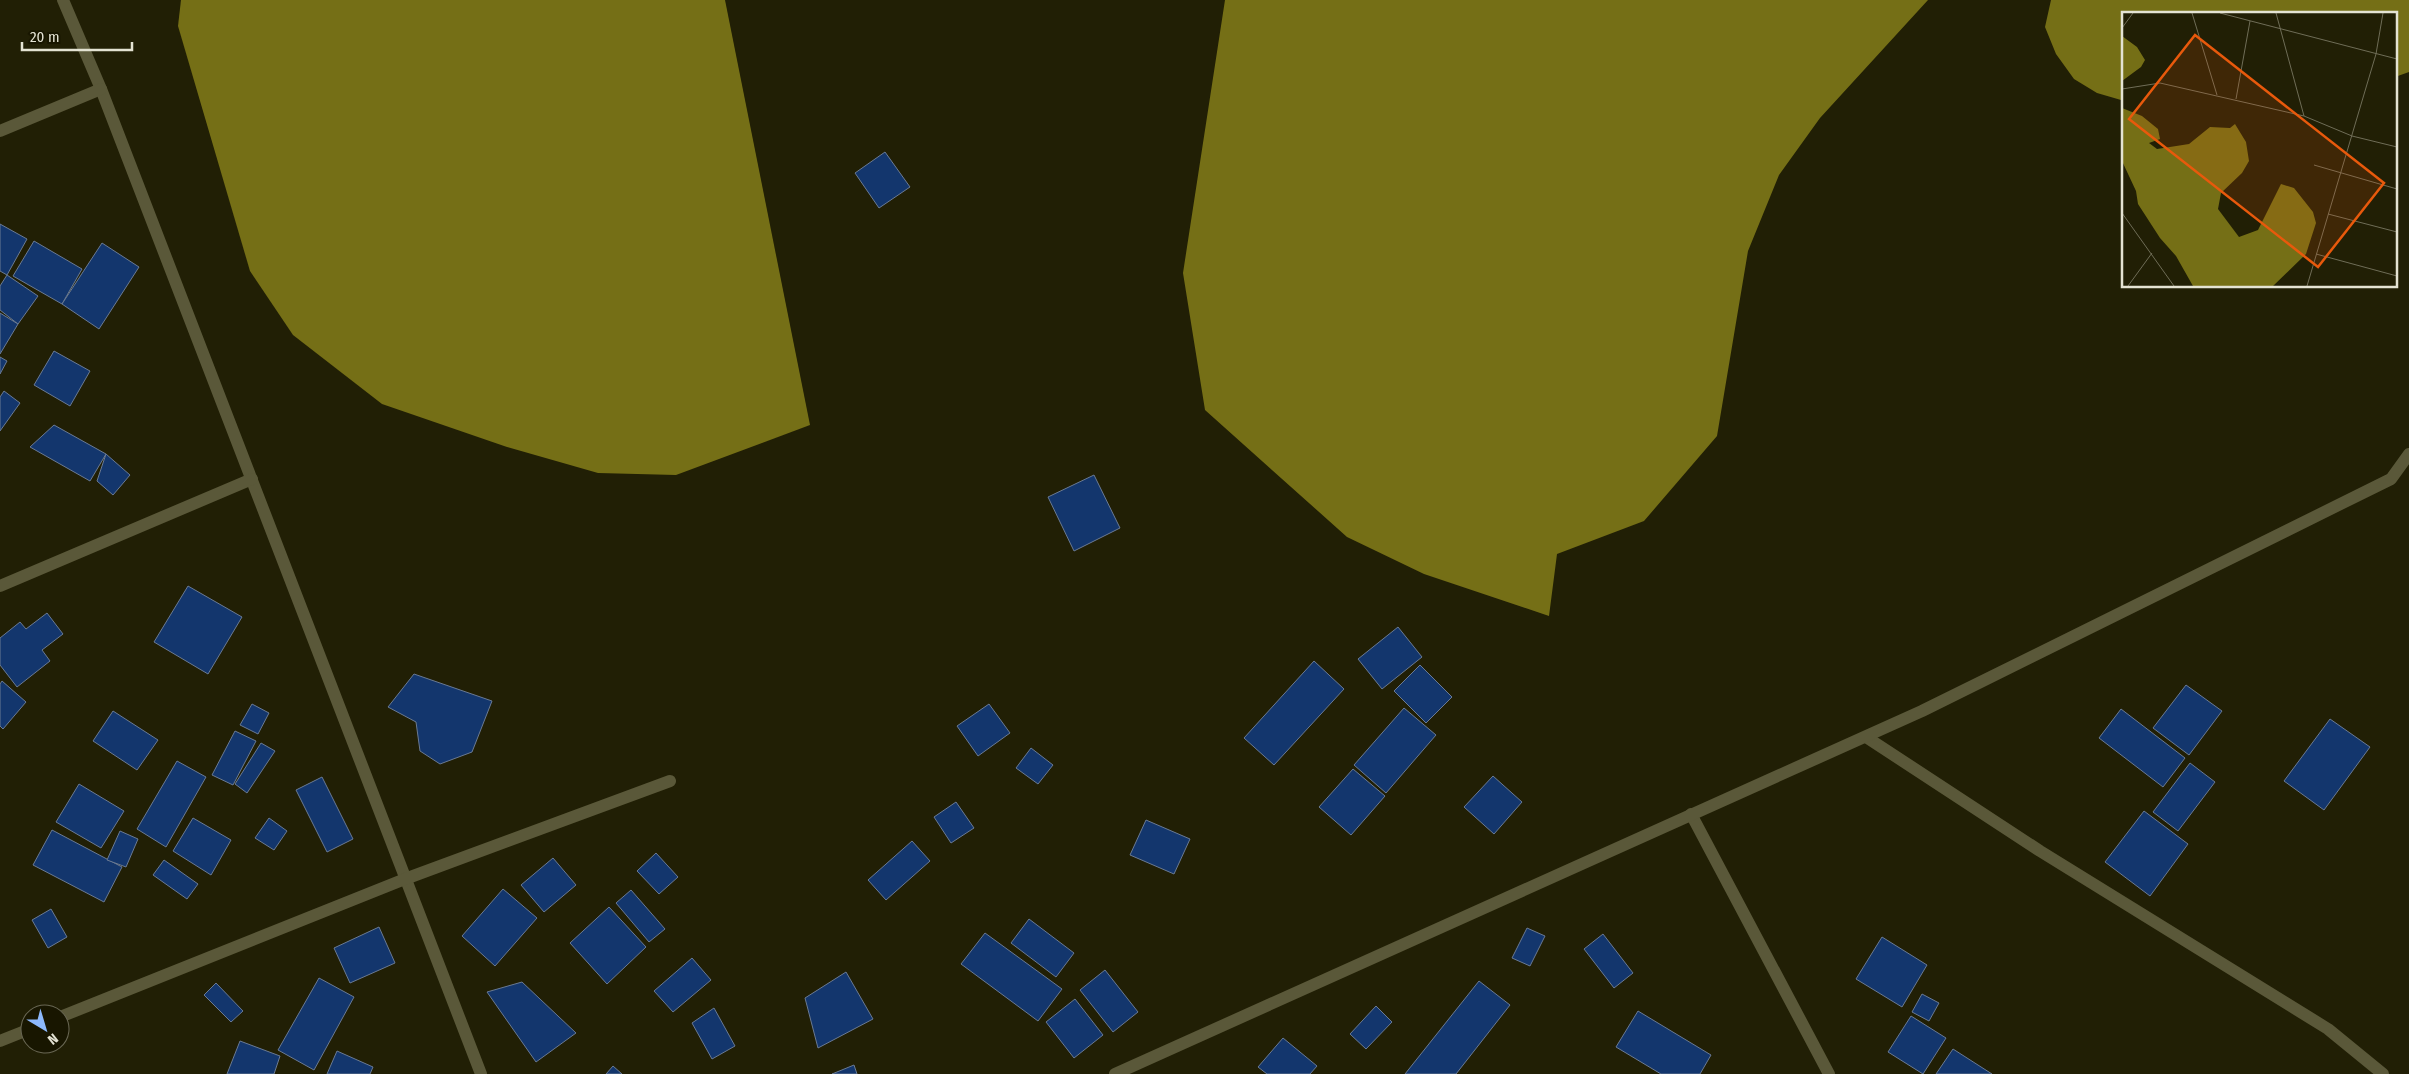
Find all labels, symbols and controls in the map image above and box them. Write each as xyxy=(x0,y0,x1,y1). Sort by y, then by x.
inset map xyxy=(2122,12,2396,288)
scale bar xyxy=(22,20,132,52)
text: 20 m xyxy=(30,28,60,46)
north arrow xyxy=(20,1004,70,1054)
text: N xyxy=(44,1030,61,1048)

